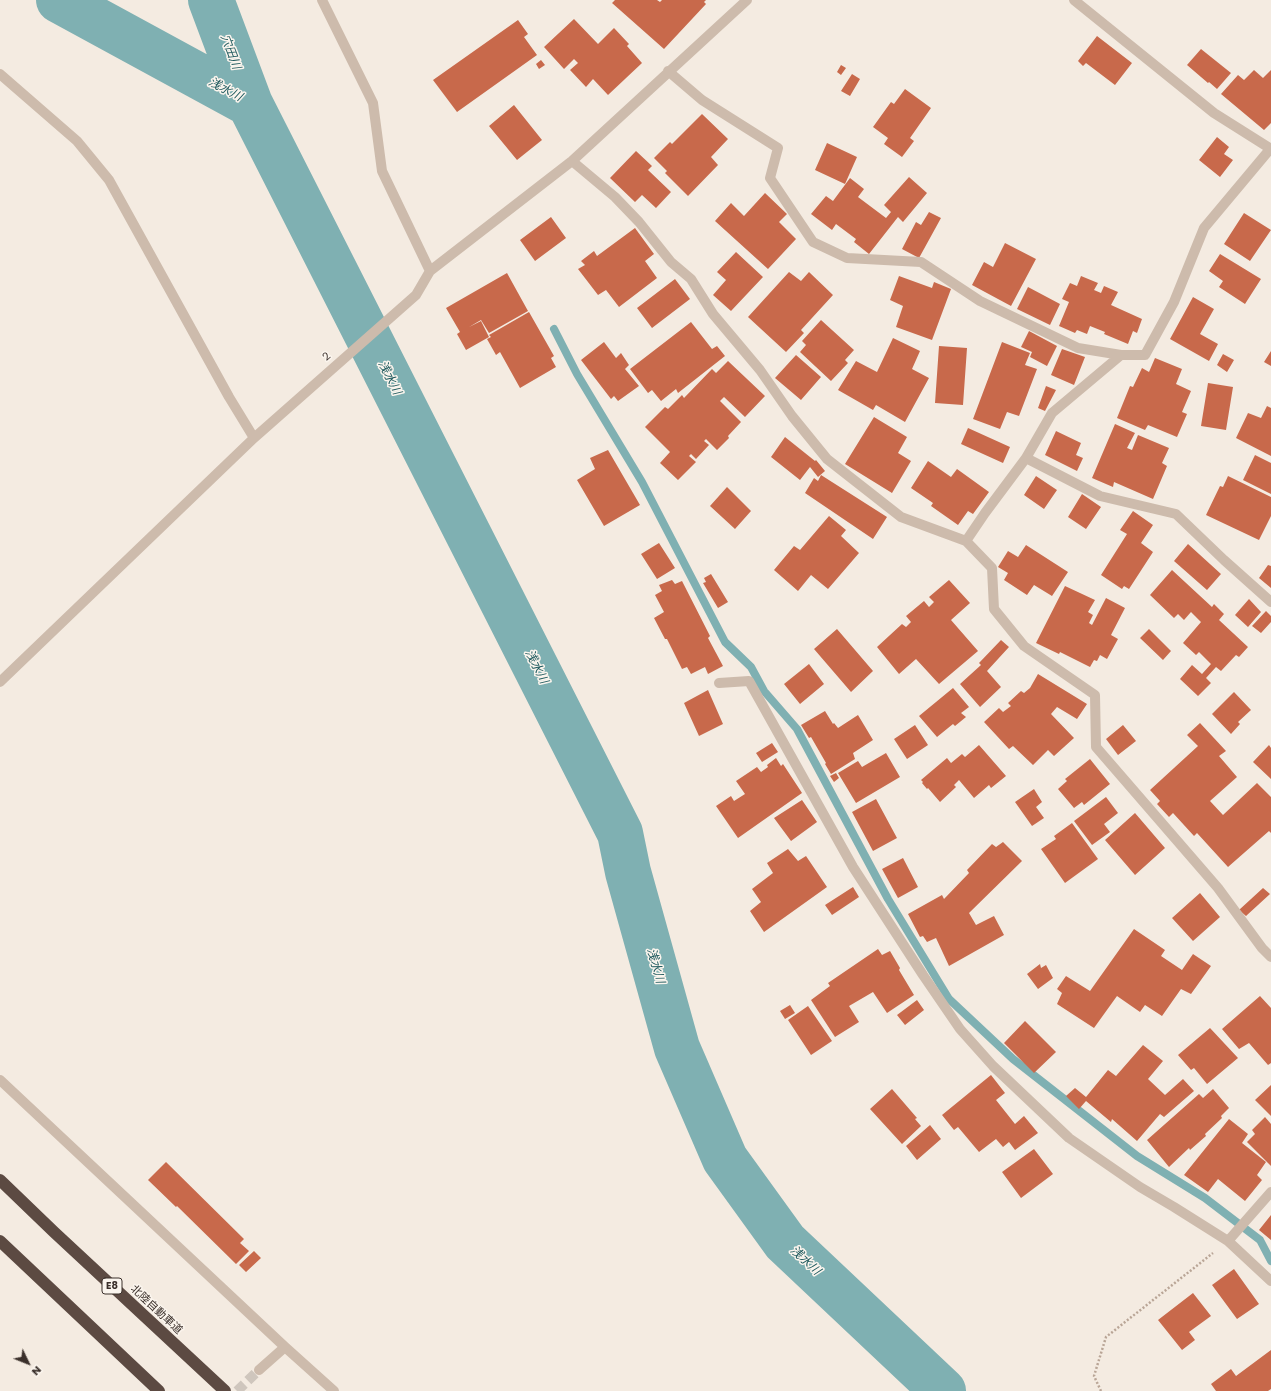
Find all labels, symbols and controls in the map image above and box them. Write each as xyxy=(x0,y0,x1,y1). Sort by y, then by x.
water label: 穴田川 xyxy=(217,33,243,71)
water label: 浅水川 xyxy=(206,75,244,105)
street label: 2 xyxy=(320,350,334,364)
water label: 浅水川 xyxy=(374,359,404,397)
water label: 浅水川 xyxy=(521,648,551,686)
water label: 浅水川 xyxy=(643,947,667,985)
water label: 浅水川 xyxy=(787,1243,823,1279)
road number: E8 xyxy=(102,1278,122,1294)
street label: 北陸自動車道 xyxy=(127,1283,185,1337)
north arrow xyxy=(8,1343,48,1383)
text: N xyxy=(28,1363,45,1380)

